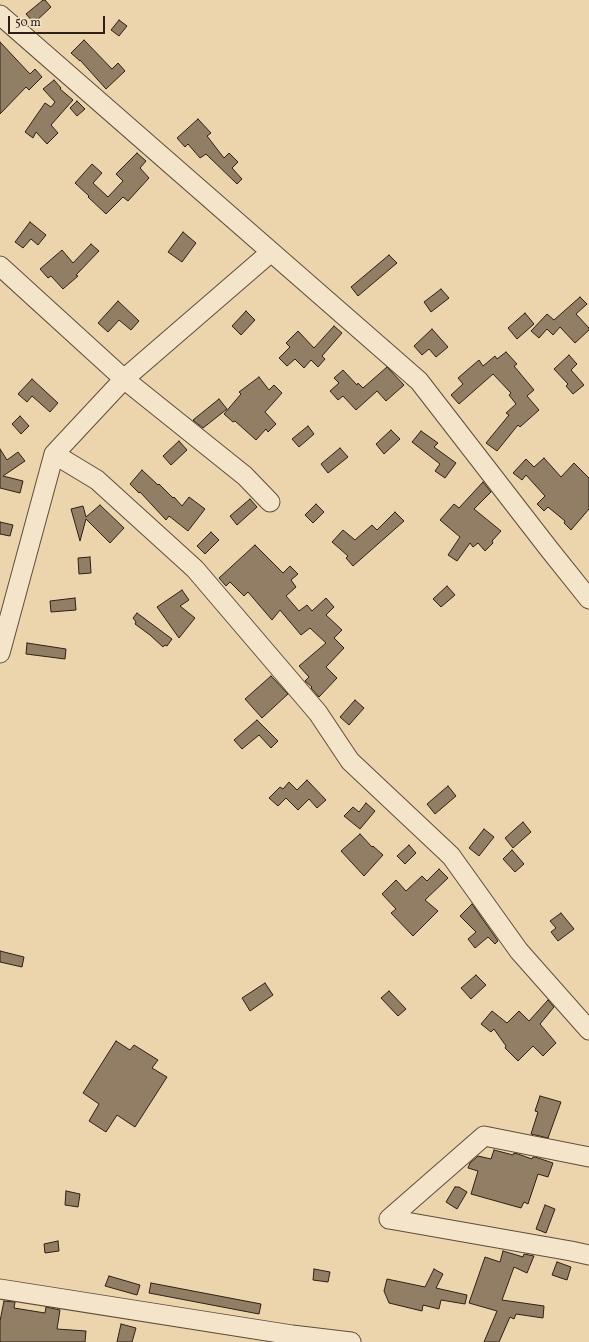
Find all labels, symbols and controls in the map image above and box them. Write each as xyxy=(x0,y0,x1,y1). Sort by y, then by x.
scale bar xyxy=(10,8,107,34)
text: 50 m xyxy=(15,15,41,31)

